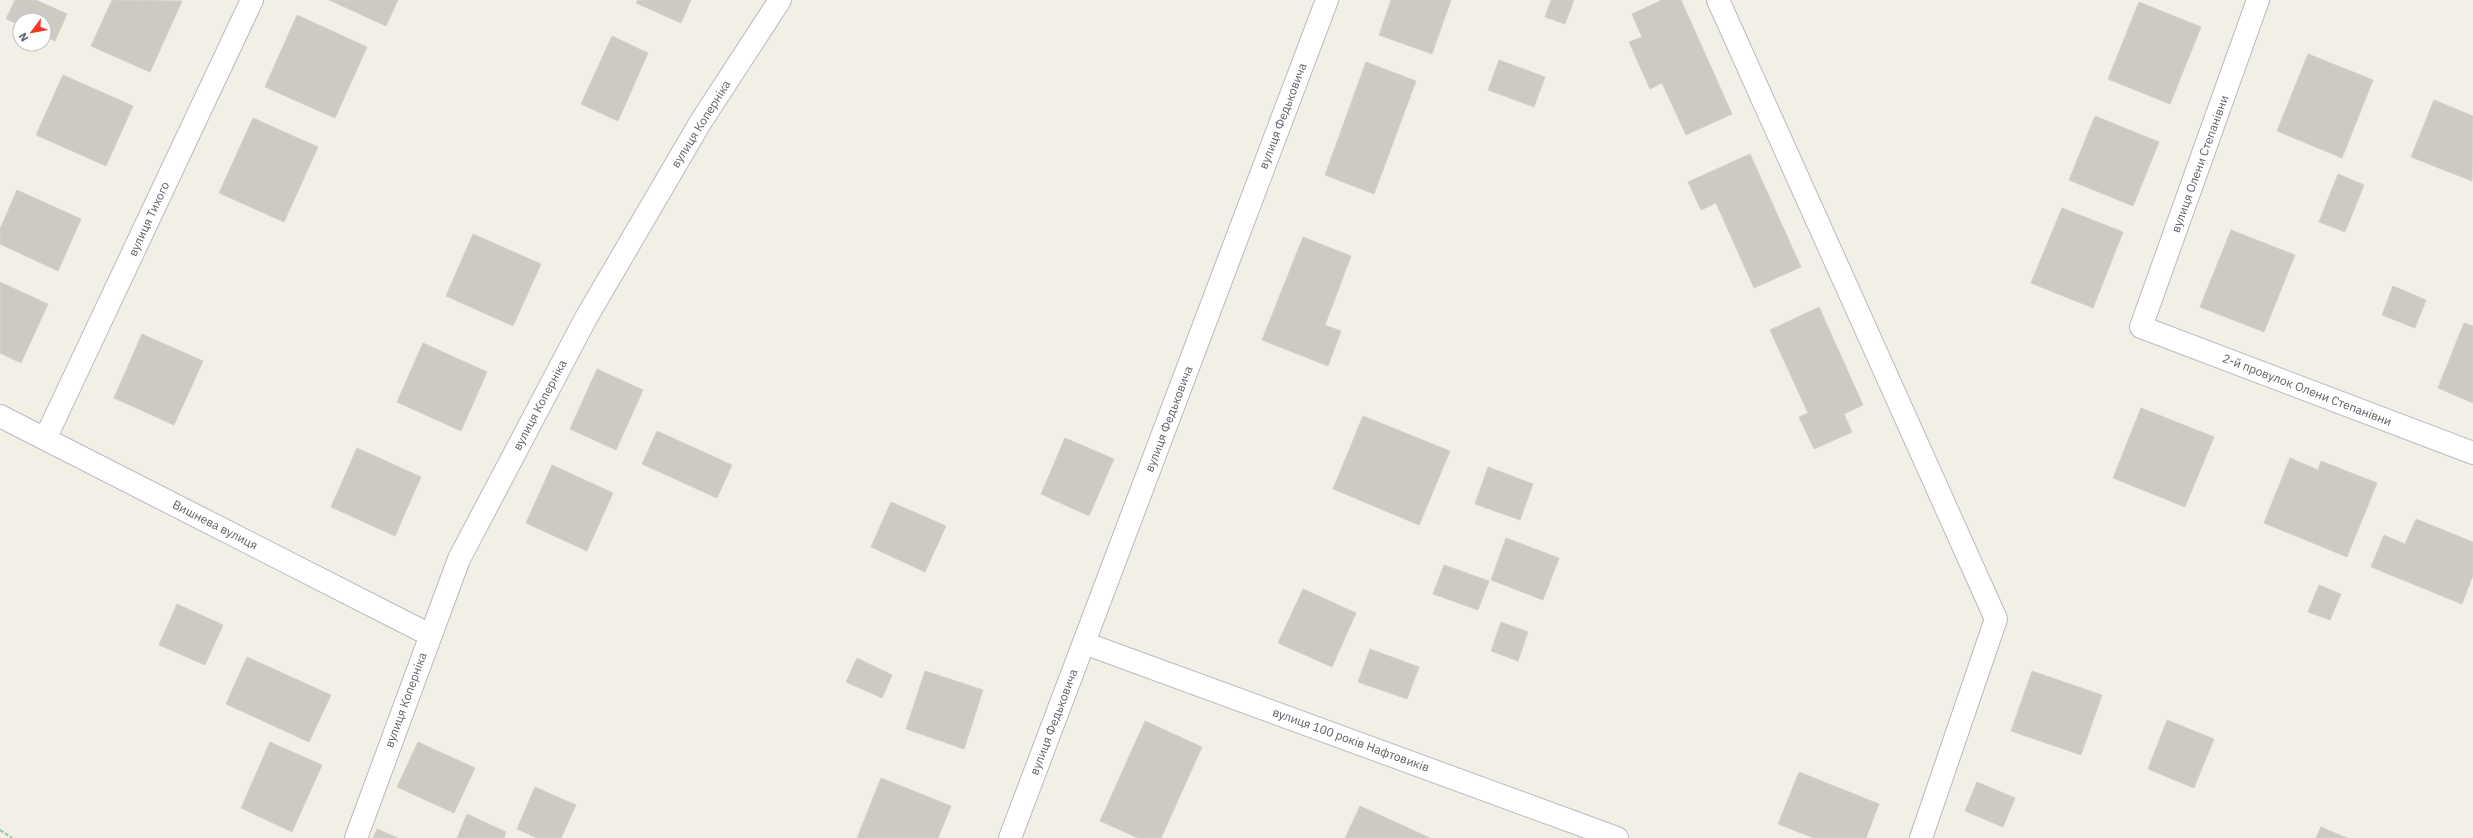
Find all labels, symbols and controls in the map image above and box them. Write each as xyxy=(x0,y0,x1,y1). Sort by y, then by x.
north arrow xyxy=(12,12,52,52)
text: N xyxy=(15,30,32,44)
street label: вулиця Федьковича xyxy=(1255,60,1310,171)
street label: вулиця Коперніка xyxy=(668,77,734,170)
street label: вулиця Олени Степанівни xyxy=(2168,93,2231,235)
street label: вулиця Тихого xyxy=(125,179,172,258)
street label: 2-й провулок Олени Степанівни xyxy=(2220,350,2394,429)
street label: вулиця Коперніка xyxy=(509,356,570,453)
street label: вулиця Федьковича xyxy=(1141,363,1196,474)
street label: Вишнева вулиця xyxy=(170,497,260,553)
street label: вулиця Коперніка xyxy=(381,650,430,750)
street label: вулиця Федьковича xyxy=(1026,666,1081,777)
street label: вулиця 100 років Нафтовиків xyxy=(1271,704,1432,775)

